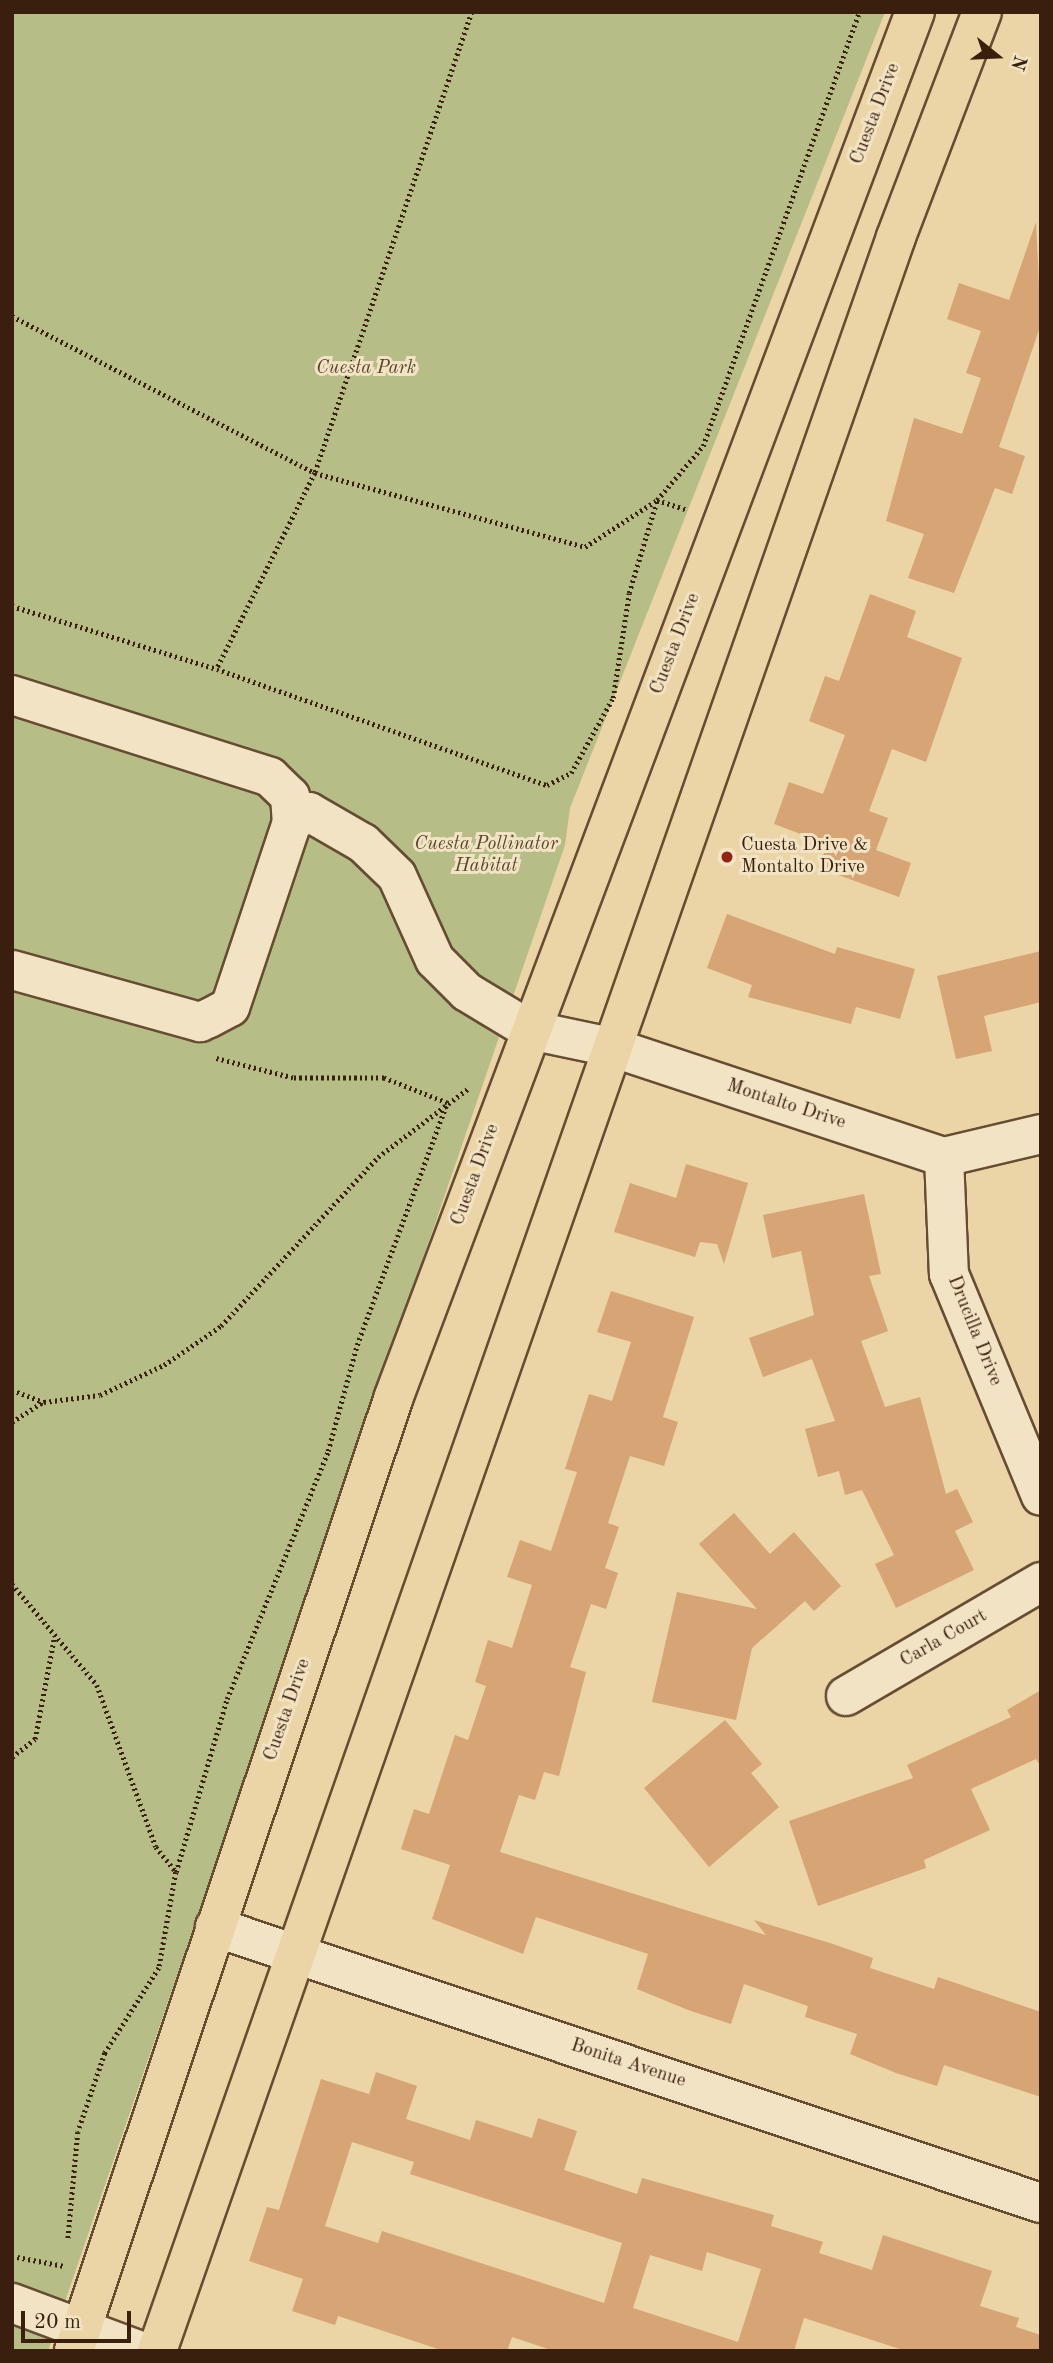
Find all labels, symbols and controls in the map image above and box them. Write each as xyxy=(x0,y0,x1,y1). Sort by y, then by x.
north arrow xyxy=(962,21,1032,91)
text: N xyxy=(1006,53,1029,72)
street label: Cuesta Drive xyxy=(846,60,906,168)
park label: Cuesta Park xyxy=(316,358,416,380)
street label: Cuesta Drive xyxy=(646,590,706,698)
park label: Cuesta Pollinator Habitat xyxy=(414,834,558,878)
place label: Cuesta Drive & Montalto Drive xyxy=(741,835,868,879)
marker: Cuesta Drive & Montalto Drive xyxy=(719,849,735,865)
street label: Montalto Drive xyxy=(724,1075,848,1135)
street label: Cuesta Drive xyxy=(447,1121,505,1229)
street label: Drucilla Drive xyxy=(942,1273,1006,1389)
street label: Carla Court xyxy=(897,1605,991,1673)
street label: Cuesta Drive xyxy=(260,1656,316,1764)
street label: Bonita Avenue xyxy=(568,2035,688,2093)
scale bar xyxy=(24,2296,135,2340)
text: 20 m xyxy=(34,2312,81,2333)

